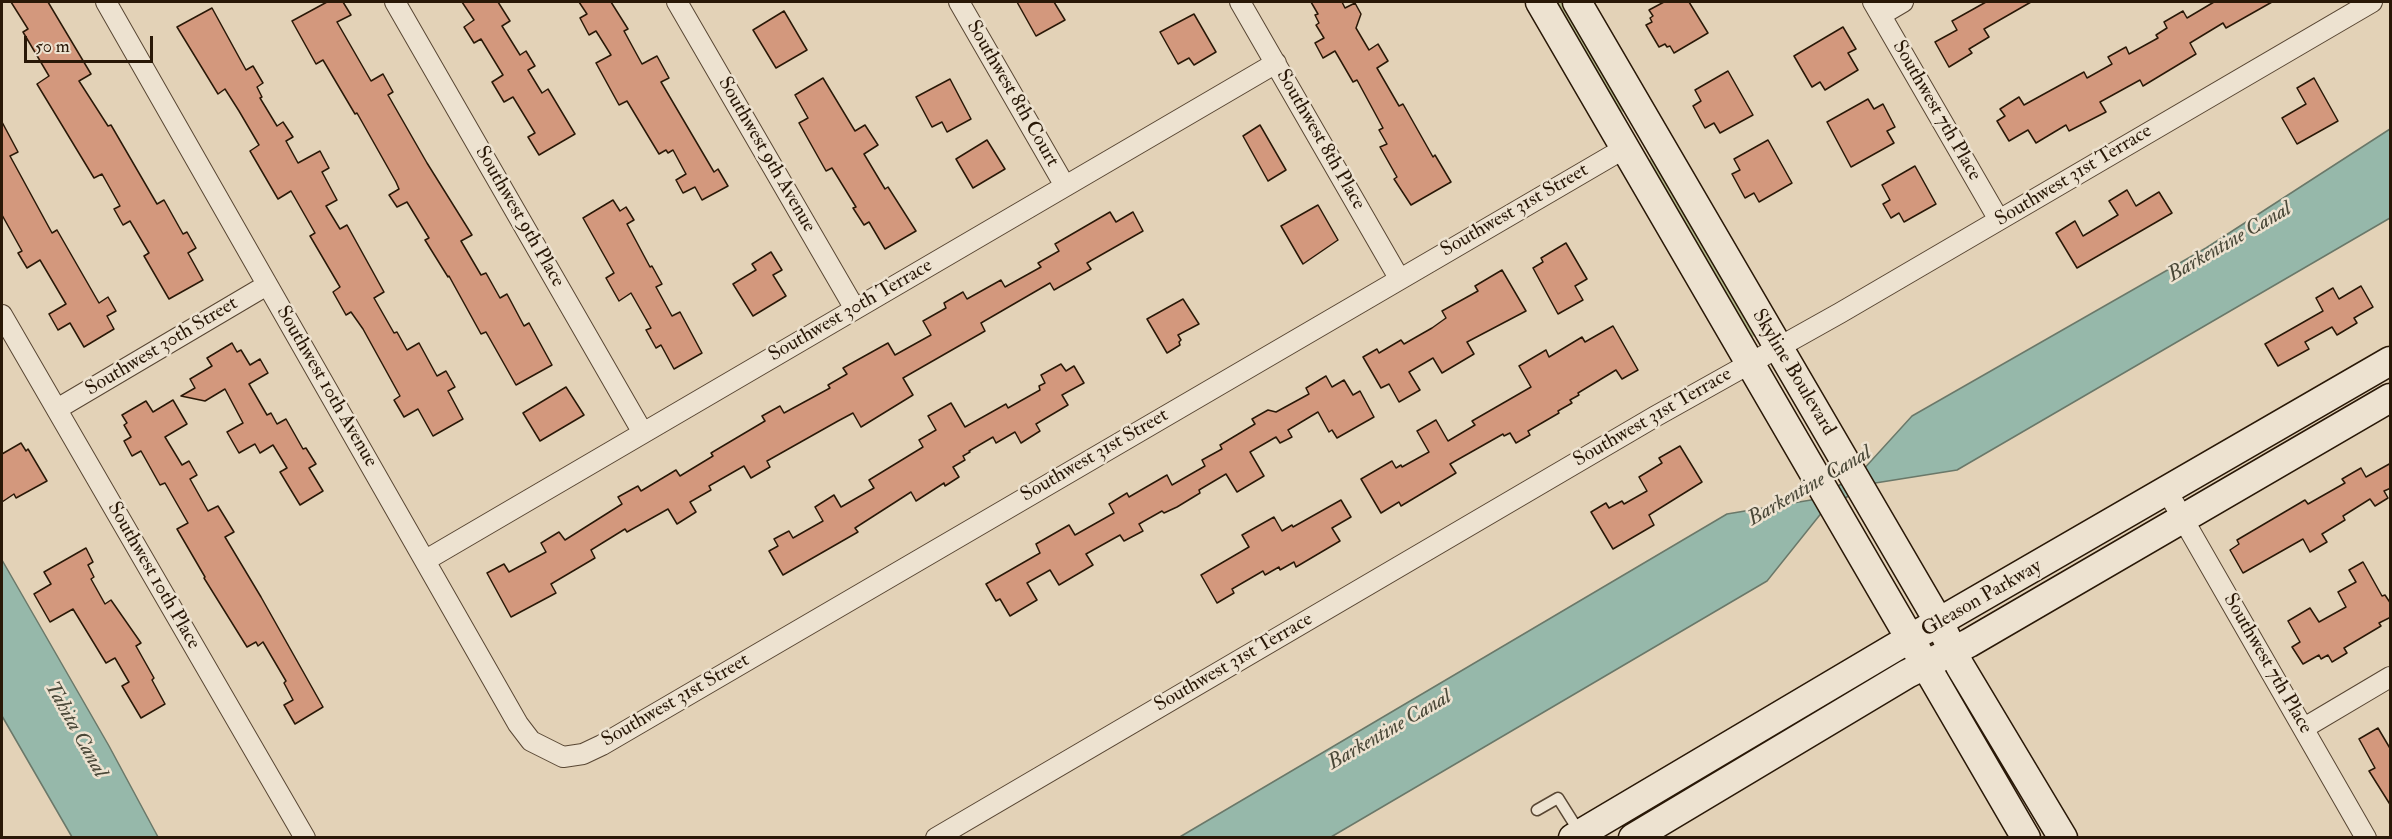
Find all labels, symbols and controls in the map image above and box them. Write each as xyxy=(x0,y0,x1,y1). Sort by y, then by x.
street label: Southwest 8th Court xyxy=(960,17,1064,171)
scale bar xyxy=(27,24,156,62)
text: 50 m xyxy=(35,35,70,58)
street label: Southwest 7th Place xyxy=(1886,37,1986,185)
street label: Southwest 8th Place xyxy=(1270,66,1370,214)
street label: Southwest 9th Avenue xyxy=(712,73,820,237)
street label: Southwest 31st Terrace xyxy=(1991,120,2157,232)
street label: Southwest 9th Place xyxy=(469,142,569,292)
street label: Southwest 31st Street xyxy=(1437,159,1593,263)
water label: Barkentine Canal xyxy=(2164,197,2296,289)
street label: Southwest 30th Terrace xyxy=(765,254,937,368)
street label: Southwest 30th Street xyxy=(82,292,242,402)
street label: Southwest 10th Avenue xyxy=(270,302,382,472)
street label: Skyline Boulevard xyxy=(1746,305,1840,441)
street label: Southwest 31st Terrace xyxy=(1570,363,1736,473)
street label: Southwest 31st Street xyxy=(1017,404,1173,508)
water label: Barkentine Canal xyxy=(1744,441,1876,533)
street label: Southwest 10th Place xyxy=(101,498,205,654)
street label: Gleason Parkway xyxy=(1918,555,2046,643)
street label: Southwest 7th Place xyxy=(2217,590,2317,738)
street label: Southwest 31st Terrace xyxy=(1151,608,1317,718)
street label: Southwest 31st Street xyxy=(598,649,754,753)
water label: Tahita Canal xyxy=(38,677,112,783)
water label: Barkentine Canal xyxy=(1324,685,1456,777)

